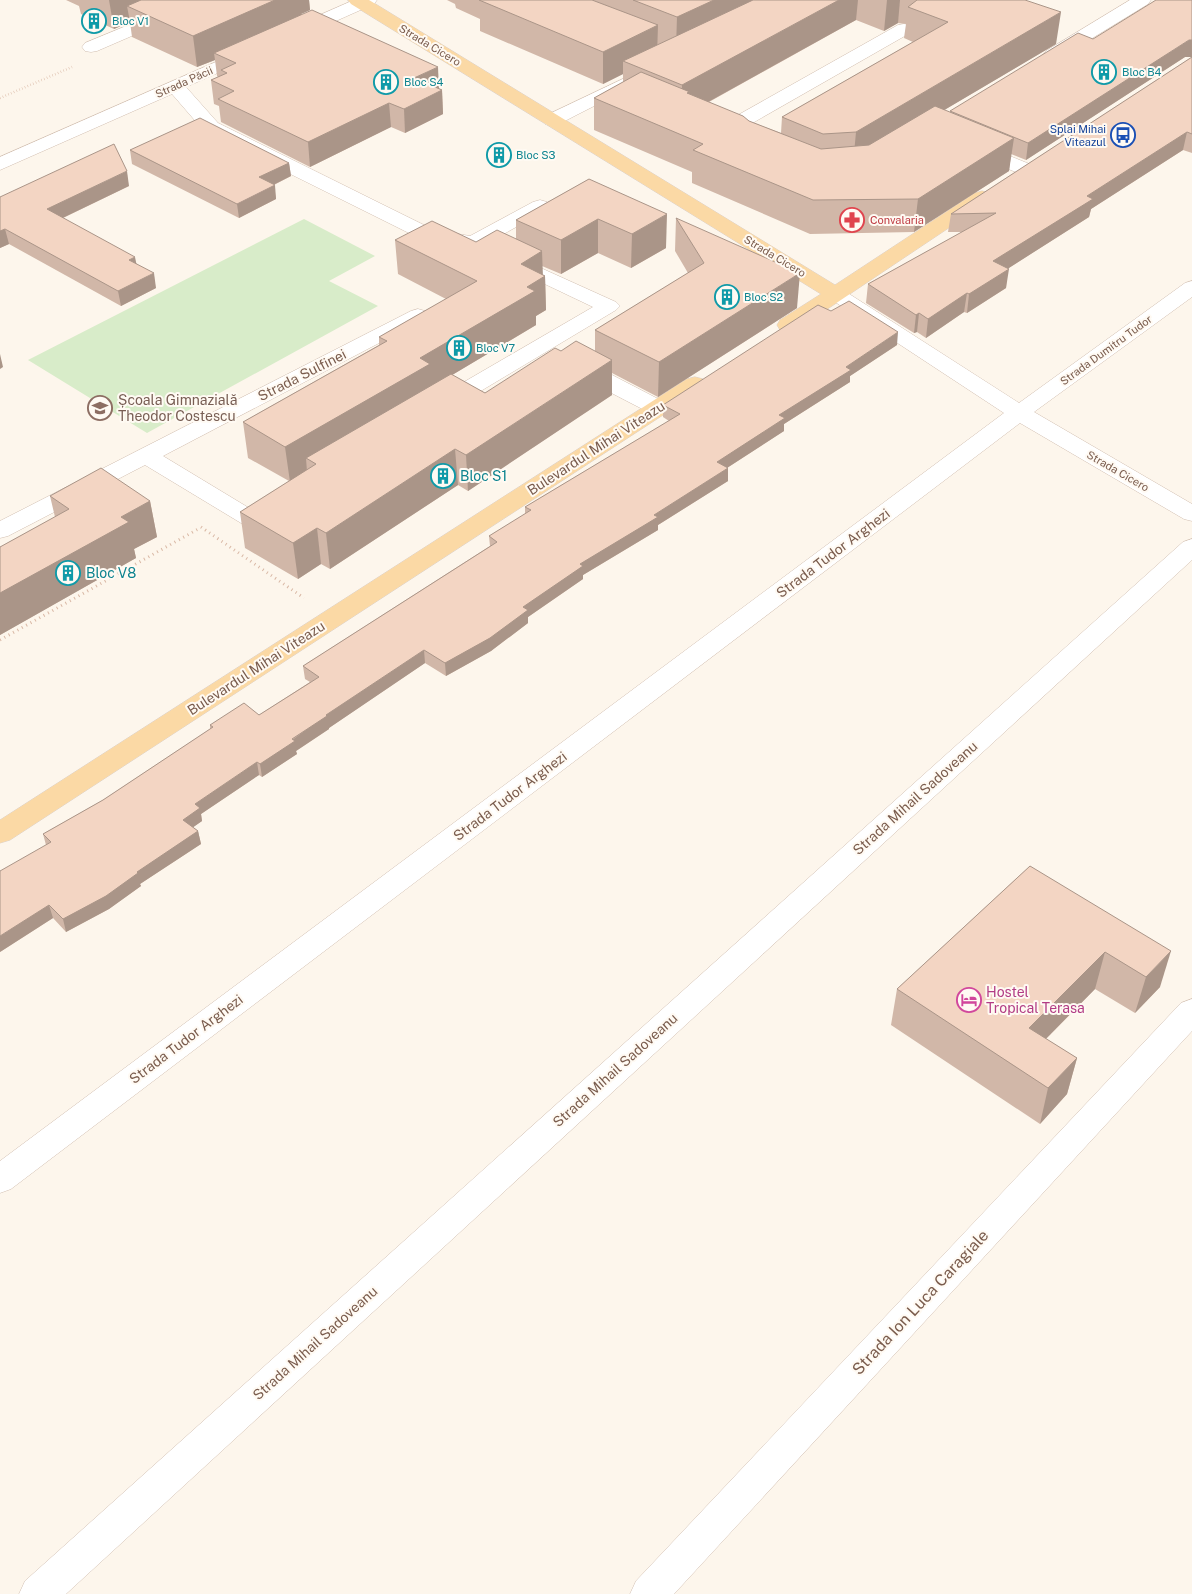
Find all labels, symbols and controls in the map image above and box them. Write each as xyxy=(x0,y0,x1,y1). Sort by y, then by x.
building icon: Bloc V1 xyxy=(81,8,107,34)
place label: Bloc V1 xyxy=(112,15,149,27)
street label: Strada Cicero xyxy=(397,22,463,68)
building icon: Bloc B4 xyxy=(1091,59,1117,85)
street label: Strada Păcii xyxy=(154,64,214,100)
place label: Bloc B4 xyxy=(1122,66,1162,78)
building icon: Bloc S4 xyxy=(373,69,399,95)
place label: Bloc S4 xyxy=(404,76,444,88)
bus stop icon: Splai Mihai Viteazul xyxy=(1110,122,1136,148)
place label: Splai Mihai Viteazul xyxy=(1050,123,1106,148)
building icon: Bloc S3 xyxy=(486,142,512,168)
place label: Bloc S3 xyxy=(516,149,556,161)
pharmacy icon: Convalaria xyxy=(839,207,865,233)
place label: Convalaria xyxy=(870,214,924,226)
street label: Strada Cicero xyxy=(742,233,808,279)
building icon: Bloc S2 xyxy=(714,284,740,310)
place label: Bloc S2 xyxy=(744,291,784,303)
street label: Strada Dumitru Tudor xyxy=(1058,313,1154,387)
building icon: Bloc V7 xyxy=(446,335,472,361)
place label: Bloc V7 xyxy=(476,342,515,354)
street label: Strada Sulfinei xyxy=(255,346,349,404)
place label: Școala Gimnazială Theodor Costescu xyxy=(118,392,237,424)
school or university icon: Școala Gimnazială Theodor Costescu xyxy=(87,395,113,421)
street label: Bulevardul Mihai Viteazu xyxy=(524,398,668,498)
street label: Strada Cicero xyxy=(1085,448,1151,494)
building icon: Bloc S1 xyxy=(430,463,456,489)
place label: Bloc S1 xyxy=(460,468,507,484)
street label: Strada Tudor Arghezi xyxy=(773,505,893,601)
building icon: Bloc V8 xyxy=(55,560,81,586)
place label: Bloc V8 xyxy=(86,565,136,581)
street label: Bulevardul Mihai Viteazu xyxy=(184,618,328,718)
street label: Strada Mihail Sadoveanu xyxy=(850,738,980,858)
street label: Strada Tudor Arghezi xyxy=(450,748,570,844)
place label: Hostel Tropical Terasa xyxy=(986,984,1085,1016)
hotel icon: Hostel Tropical Terasa xyxy=(956,987,982,1013)
street label: Strada Tudor Arghezi xyxy=(126,991,246,1087)
street label: Strada Mihail Sadoveanu xyxy=(550,1010,680,1130)
street label: Strada Ion Luca Caragiale xyxy=(848,1226,992,1379)
street label: Strada Mihail Sadoveanu xyxy=(250,1283,380,1403)

